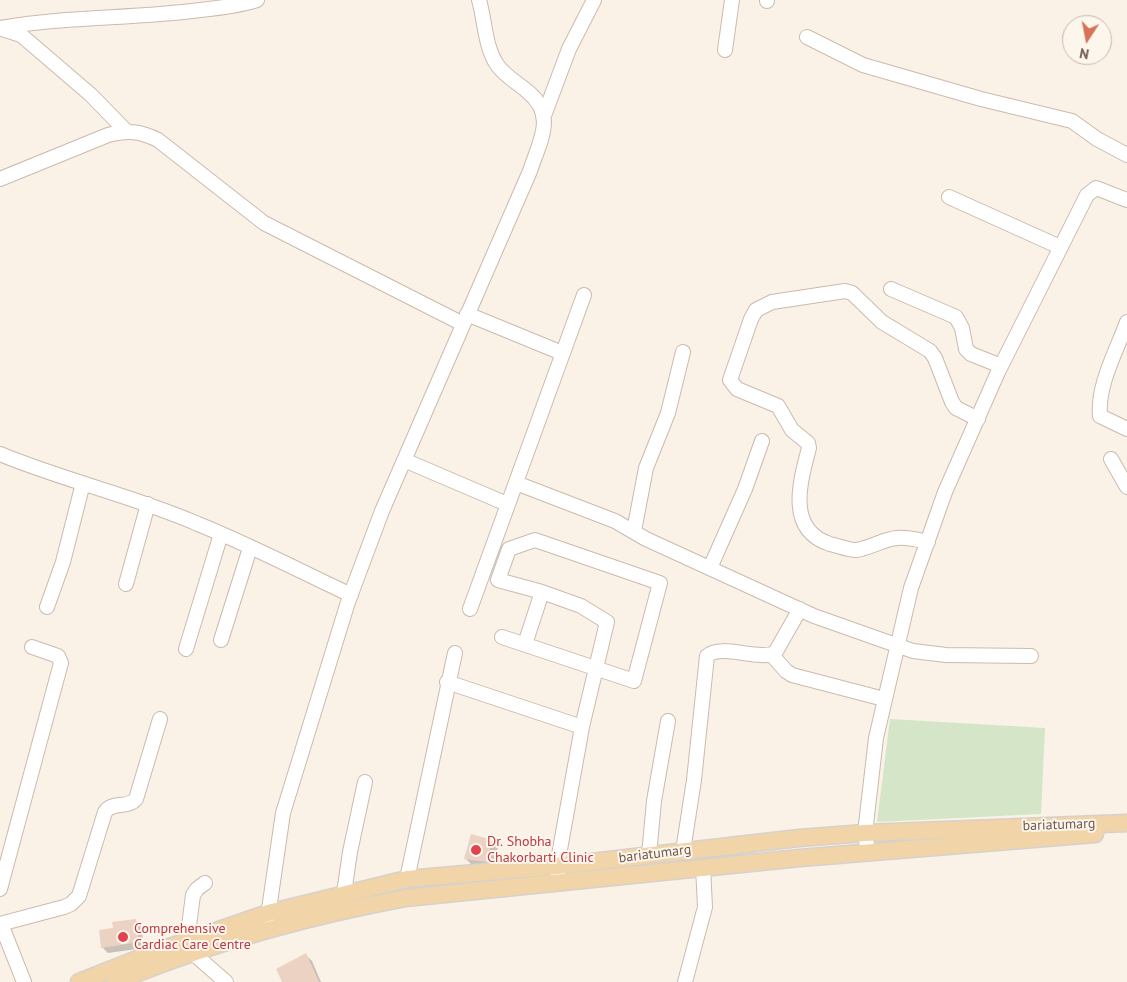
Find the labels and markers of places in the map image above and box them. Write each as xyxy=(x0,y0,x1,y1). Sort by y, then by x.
place label: Dr. Shobha Chakorbarti Clinic xyxy=(487,834,594,866)
marker: Dr. Shobha Chakorbarti Clinic xyxy=(469,843,483,857)
place label: Comprehensive Cardiac Care Centre xyxy=(134,921,251,954)
marker: Comprehensive Cardiac Care Centre xyxy=(116,930,130,944)

